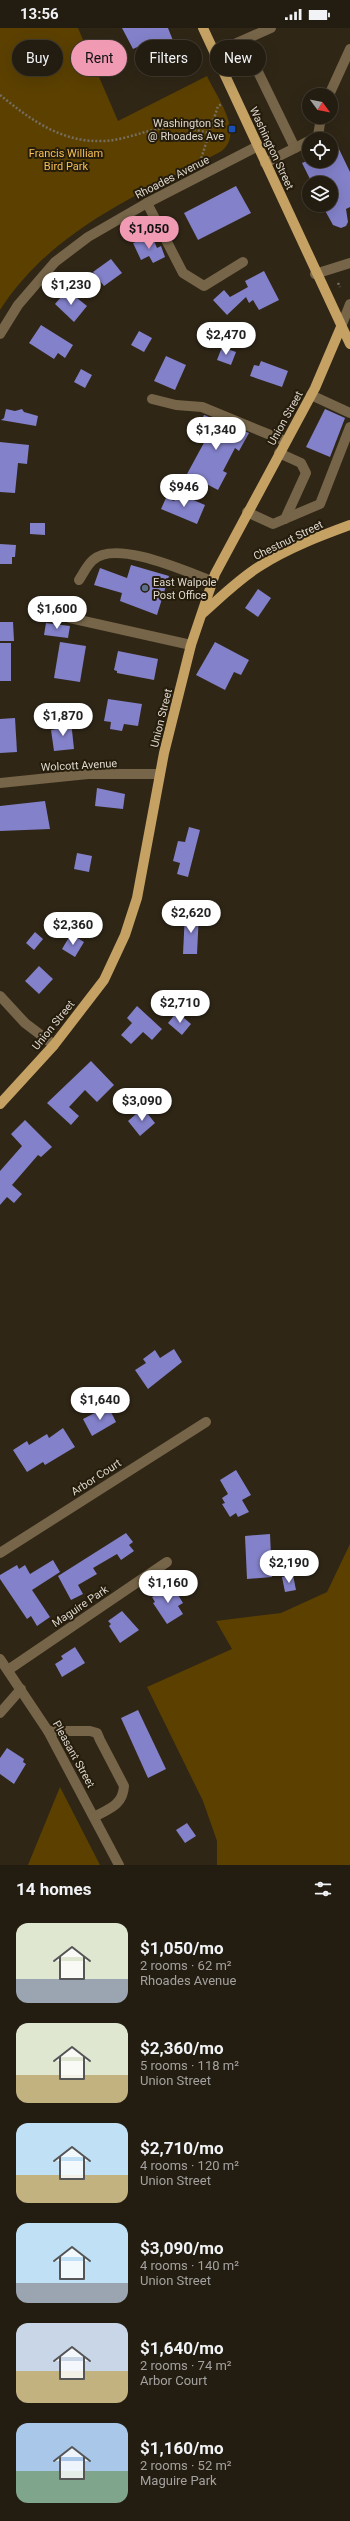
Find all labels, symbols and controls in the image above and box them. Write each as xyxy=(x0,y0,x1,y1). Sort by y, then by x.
text: 13:56 xyxy=(20,5,59,23)
chip: Buy xyxy=(12,40,63,76)
chip: Rent xyxy=(71,40,127,76)
chip: Filters xyxy=(135,40,202,76)
chip: New xyxy=(210,40,266,76)
north arrow xyxy=(302,88,338,124)
map controls xyxy=(302,88,338,212)
street label: Washington Street xyxy=(247,105,297,192)
place label: Washington St @ Rhoades Ave xyxy=(148,117,224,143)
marker: Washington St @ Rhoades Ave xyxy=(227,124,237,134)
button: locate xyxy=(302,132,338,168)
park label: Francis William Bird Park xyxy=(29,147,103,173)
street label: Rhoades Avenue xyxy=(133,153,212,202)
button: layers xyxy=(302,176,338,212)
pin: $1,050 xyxy=(116,216,182,250)
text: $1,050 xyxy=(129,221,169,236)
pin: $1,230 xyxy=(38,272,104,306)
text: $1,230 xyxy=(51,277,91,292)
pin: $2,470 xyxy=(193,322,259,356)
text: $2,470 xyxy=(206,327,246,342)
street label: Union Street xyxy=(265,389,306,448)
pin: $1,340 xyxy=(183,417,249,451)
text: $1,340 xyxy=(196,422,236,437)
pin: $946 xyxy=(160,474,208,508)
text: $946 xyxy=(169,479,199,494)
street label: Chestnut Street xyxy=(251,518,325,563)
place label: East Walpole Post Office xyxy=(153,576,217,602)
marker: East Walpole Post Office xyxy=(140,583,150,593)
pin: $1,600 xyxy=(24,596,90,630)
text: $1,600 xyxy=(37,601,77,616)
street label: Union Street xyxy=(148,687,175,749)
pin: $1,870 xyxy=(30,703,96,737)
text: $1,870 xyxy=(43,708,83,723)
street label: Wolcott Avenue xyxy=(41,757,118,774)
pin: $2,620 xyxy=(158,900,224,934)
text: $2,620 xyxy=(171,905,211,920)
pin: $2,360 xyxy=(40,912,106,946)
text: $2,360 xyxy=(53,917,93,932)
pin: $2,710 xyxy=(147,990,213,1024)
text: $2,710 xyxy=(160,995,200,1010)
street label: Union Street xyxy=(29,998,78,1053)
pin: $3,090 xyxy=(109,1088,175,1122)
text: $3,090 xyxy=(122,1093,162,1108)
pin: $1,640 xyxy=(67,1387,133,1421)
text: $1,640 xyxy=(80,1392,120,1407)
street label: Arbor Court xyxy=(69,1456,124,1498)
pin: $2,190 xyxy=(256,1550,322,1584)
text: $2,190 xyxy=(269,1555,309,1570)
pin: $1,160 xyxy=(135,1570,201,1604)
text: $1,160 xyxy=(148,1575,188,1590)
street label: Maguire Park xyxy=(50,1583,111,1630)
street label: Pleasant Street xyxy=(50,1719,98,1790)
icon: filters xyxy=(312,1878,334,1900)
text: 14 homes xyxy=(16,1879,92,1899)
text: $1,050/mo xyxy=(140,1938,224,1958)
icon: home xyxy=(48,1939,96,1987)
text: 2 rooms · 62 m² xyxy=(140,1958,232,1973)
text: Rhoades Avenue xyxy=(140,1973,236,1988)
text: $2,360/mo xyxy=(140,2038,224,2058)
icon: home xyxy=(48,2039,96,2087)
text: 5 rooms · 118 m² xyxy=(140,2058,239,2073)
text: Union Street xyxy=(140,2073,211,2088)
text: $2,710/mo xyxy=(140,2138,224,2158)
icon: home xyxy=(48,2139,96,2187)
text: 4 rooms · 120 m² xyxy=(140,2158,239,2173)
text: Union Street xyxy=(140,2173,211,2188)
text: $3,090/mo xyxy=(140,2238,224,2258)
icon: home xyxy=(48,2239,96,2287)
text: 4 rooms · 140 m² xyxy=(140,2258,239,2273)
text: Union Street xyxy=(140,2273,211,2288)
text: $1,640/mo xyxy=(140,2338,224,2358)
icon: home xyxy=(48,2339,96,2387)
text: 2 rooms · 74 m² xyxy=(140,2358,232,2373)
text: Arbor Court xyxy=(140,2373,207,2388)
text: $1,160/mo xyxy=(140,2438,224,2458)
icon: home xyxy=(48,2439,96,2487)
text: 2 rooms · 52 m² xyxy=(140,2458,232,2473)
text: Maguire Park xyxy=(140,2473,217,2488)

